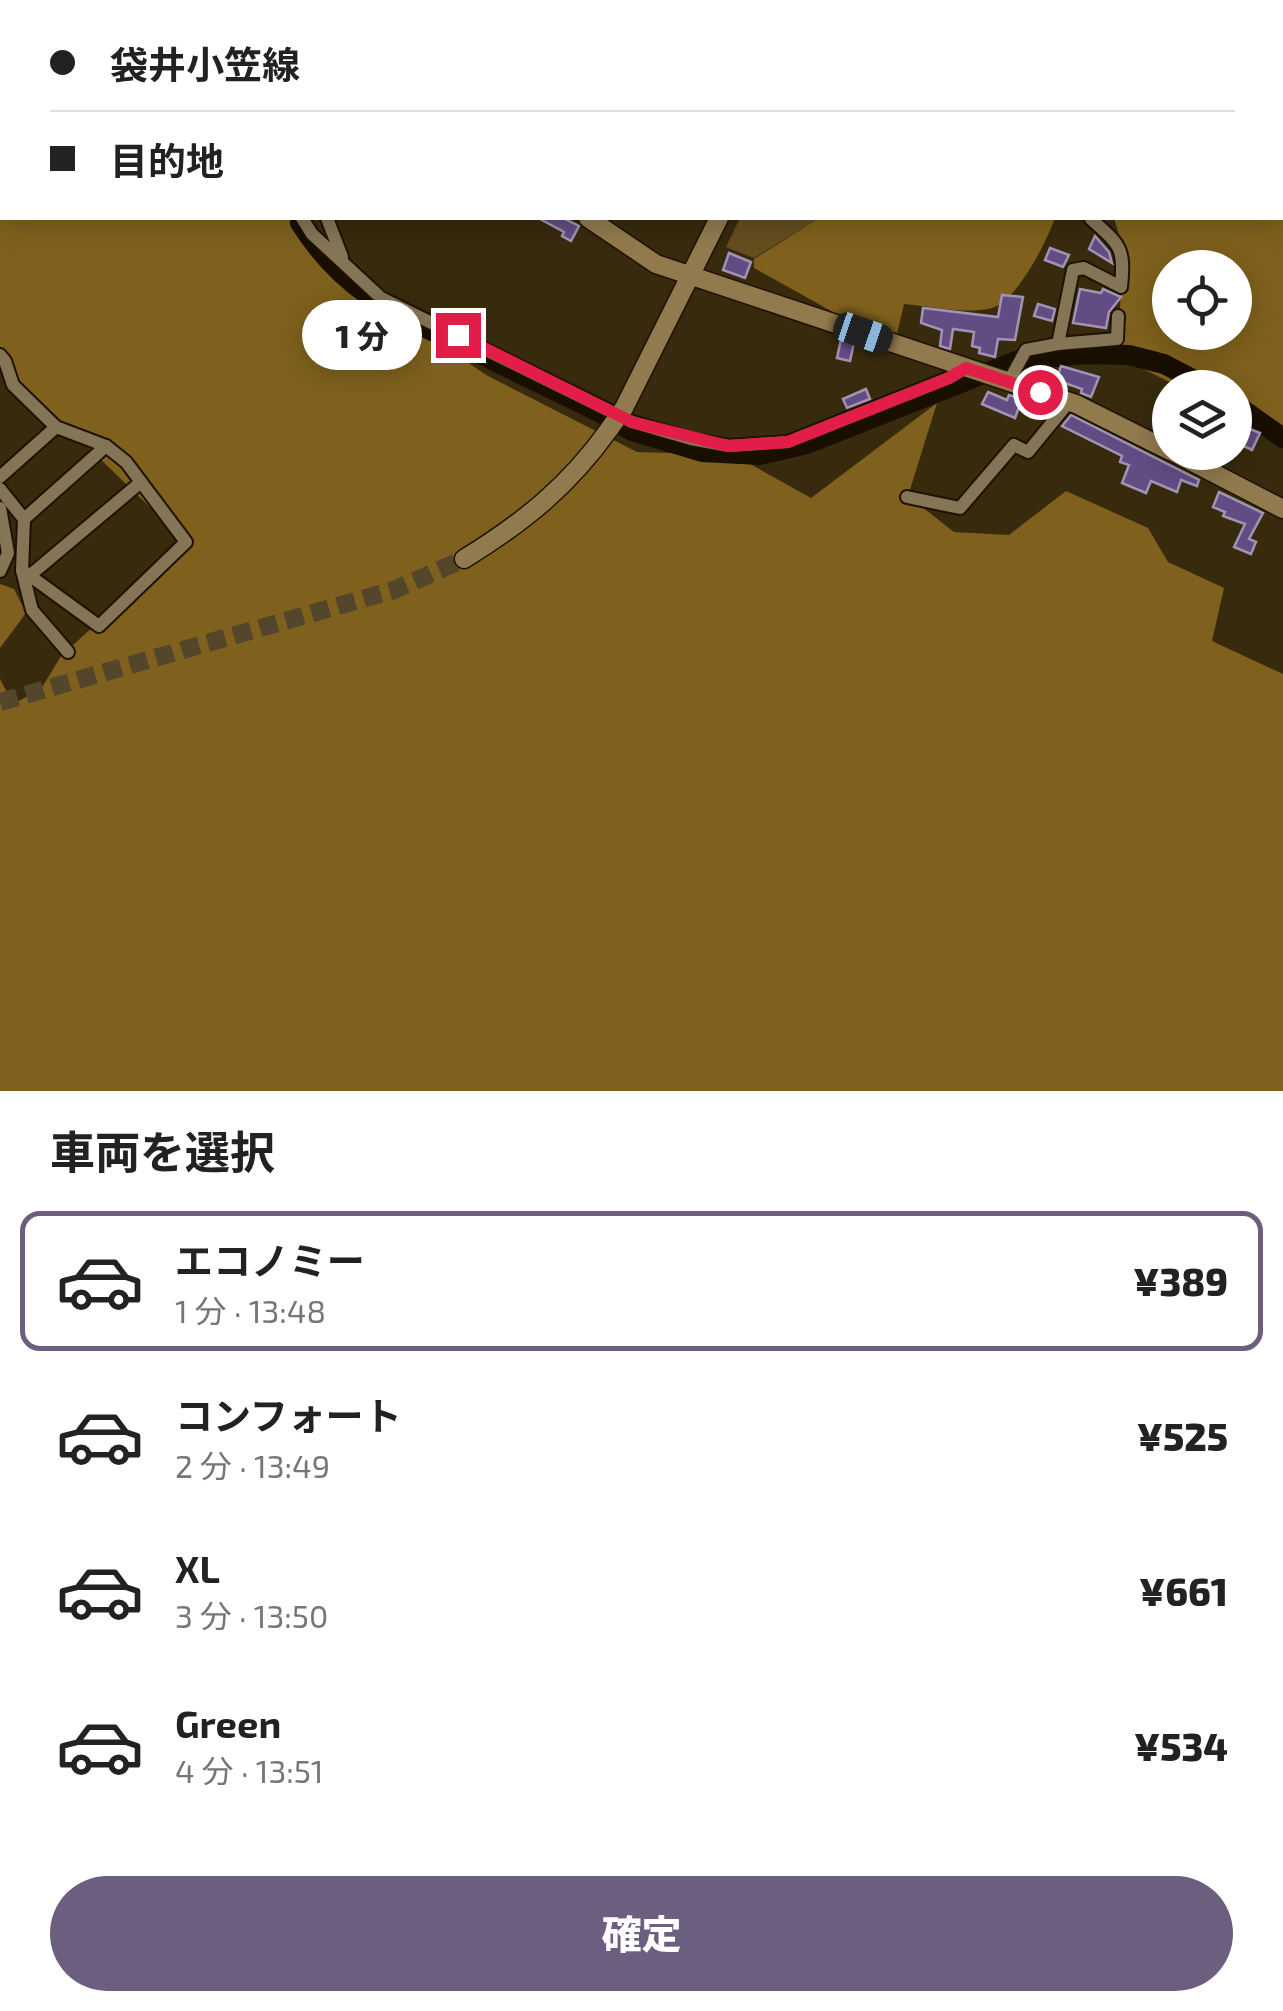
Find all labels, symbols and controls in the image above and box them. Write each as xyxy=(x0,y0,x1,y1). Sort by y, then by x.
text: 袋井小笠線 xyxy=(110,41,300,87)
text: 目的地 xyxy=(110,137,224,183)
map controls xyxy=(1152,250,1252,470)
button: locate xyxy=(1152,250,1252,350)
callout: 1 分 xyxy=(303,300,423,370)
car xyxy=(830,309,896,357)
route end xyxy=(436,313,481,358)
text: 1 分 xyxy=(335,316,389,354)
route start xyxy=(1018,370,1063,415)
button: layers xyxy=(1152,370,1252,470)
text: 車両を選択 xyxy=(50,1124,275,1178)
icon: car xyxy=(55,1236,145,1326)
text: エコノミー xyxy=(175,1237,365,1283)
text: ¥389 xyxy=(1133,1258,1228,1304)
text: 1 分 · 13:48 xyxy=(175,1291,326,1329)
icon: car xyxy=(55,1391,145,1481)
text: コンフォート xyxy=(175,1392,402,1438)
text: ¥525 xyxy=(1137,1413,1228,1459)
text: 2 分 · 13:49 xyxy=(175,1446,330,1484)
text: XL xyxy=(175,1545,220,1591)
icon: car xyxy=(55,1546,145,1636)
text: ¥661 xyxy=(1139,1568,1228,1614)
text: 3 分 · 13:50 xyxy=(175,1596,328,1634)
text: Green xyxy=(175,1700,281,1746)
icon: car xyxy=(55,1701,145,1791)
text: ¥534 xyxy=(1134,1723,1228,1769)
text: 4 分 · 13:51 xyxy=(175,1751,324,1789)
button: 確定 xyxy=(50,1876,1233,1991)

